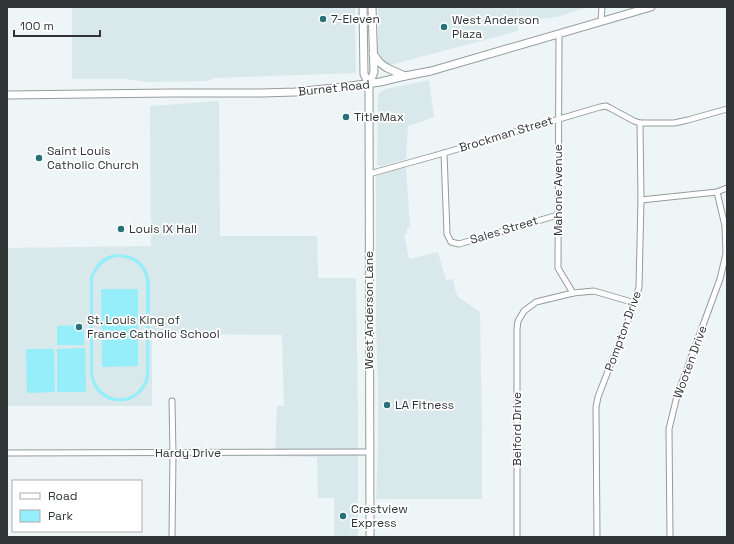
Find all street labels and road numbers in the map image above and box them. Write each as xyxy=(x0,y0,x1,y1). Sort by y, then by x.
street label: Burnet Road xyxy=(297,76,371,100)
street label: Brockman Street xyxy=(457,112,555,156)
street label: Mahone Avenue xyxy=(550,144,566,236)
street label: Sales Street xyxy=(468,212,540,248)
street label: West Anderson Lane xyxy=(361,251,377,369)
street label: Pompton Drive xyxy=(601,289,645,373)
street label: Wooten Drive xyxy=(669,323,711,401)
street label: Belford Drive xyxy=(509,392,525,466)
street label: Hardy Drive xyxy=(155,445,221,461)

